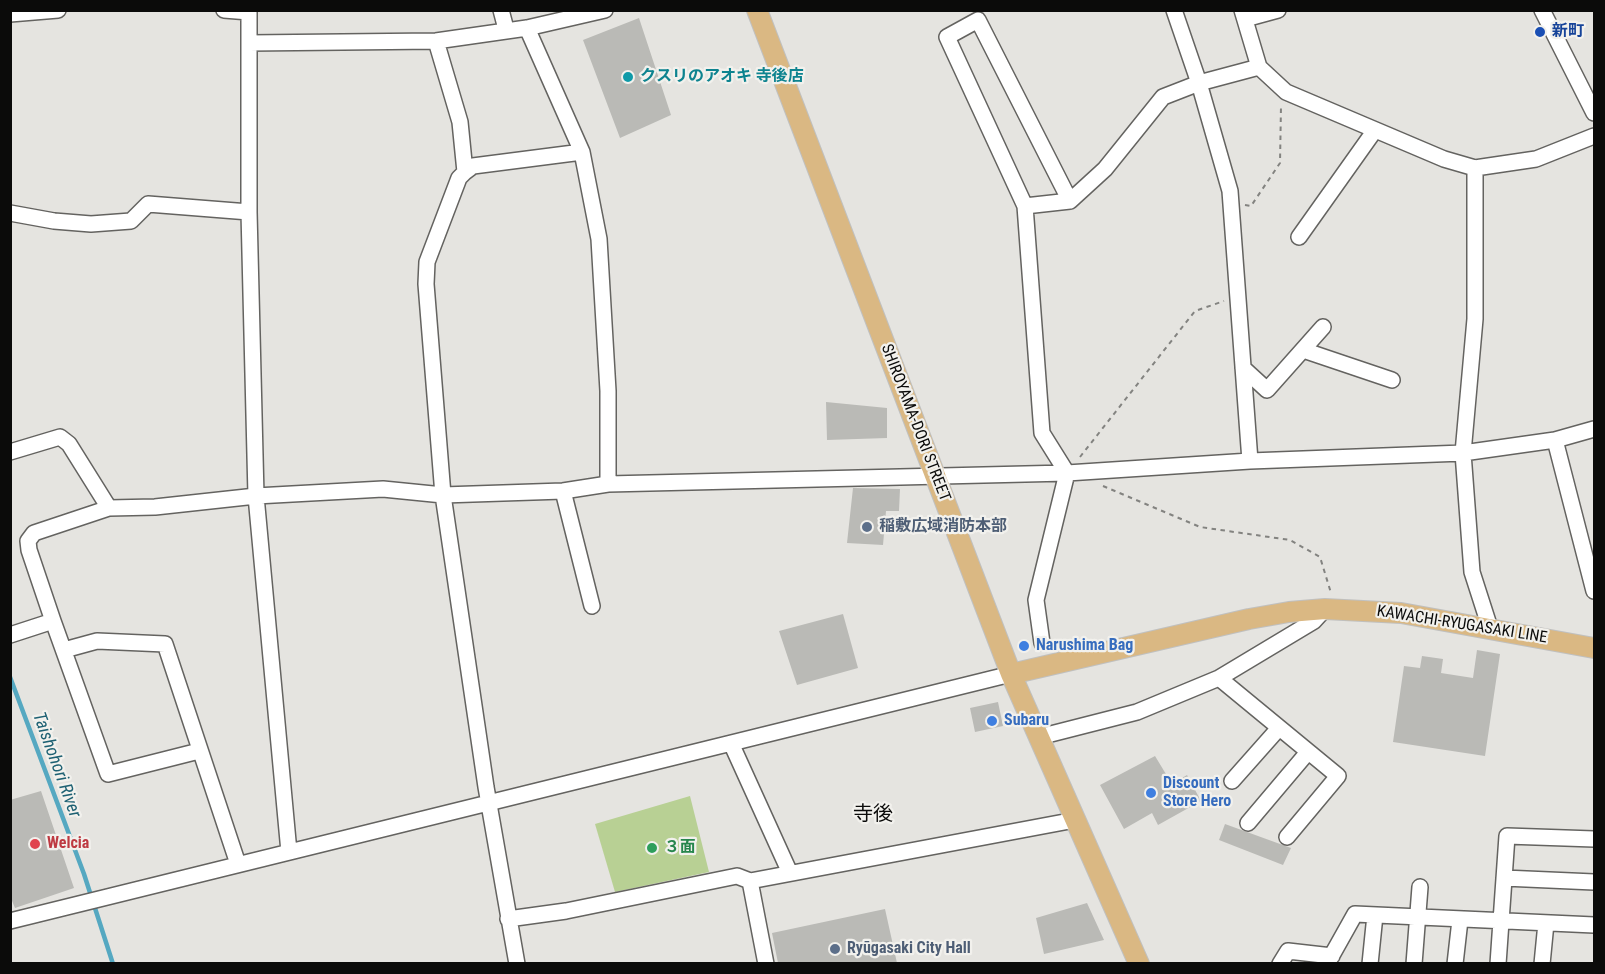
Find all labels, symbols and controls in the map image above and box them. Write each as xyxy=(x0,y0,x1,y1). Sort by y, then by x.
place label: 新町 xyxy=(1552,22,1584,42)
marker: 新町 xyxy=(1533,25,1547,39)
place label: クスリのアオキ 寺後店 xyxy=(640,67,804,87)
marker: クスリのアオキ 寺後店 xyxy=(621,70,635,84)
street label: SHIROYAMA-DORI STREET xyxy=(876,342,954,504)
place label: 稲敷広域消防本部 xyxy=(879,517,1007,537)
marker: 稲敷広域消防本部 xyxy=(860,520,874,534)
street label: KAWACHI-RYUGASAKI LINE xyxy=(1375,602,1549,648)
place label: Narushima Bag xyxy=(1036,636,1133,656)
marker: Narushima Bag xyxy=(1017,639,1031,653)
water label: Taishohori River xyxy=(27,709,85,821)
place label: Subaru xyxy=(1004,711,1049,731)
marker: Subaru xyxy=(985,714,999,728)
place label: Discount Store Hero xyxy=(1163,774,1231,812)
marker: Discount Store Hero xyxy=(1144,786,1158,800)
district label: 寺後 xyxy=(853,803,893,827)
place label: Welcia xyxy=(47,834,89,854)
marker: Welcia xyxy=(28,837,42,851)
place label: ３面 xyxy=(664,838,696,858)
marker: ３面 xyxy=(645,841,659,855)
place label: Ryūgasaki City Hall xyxy=(847,939,971,959)
marker: Ryūgasaki City Hall xyxy=(828,942,842,956)

